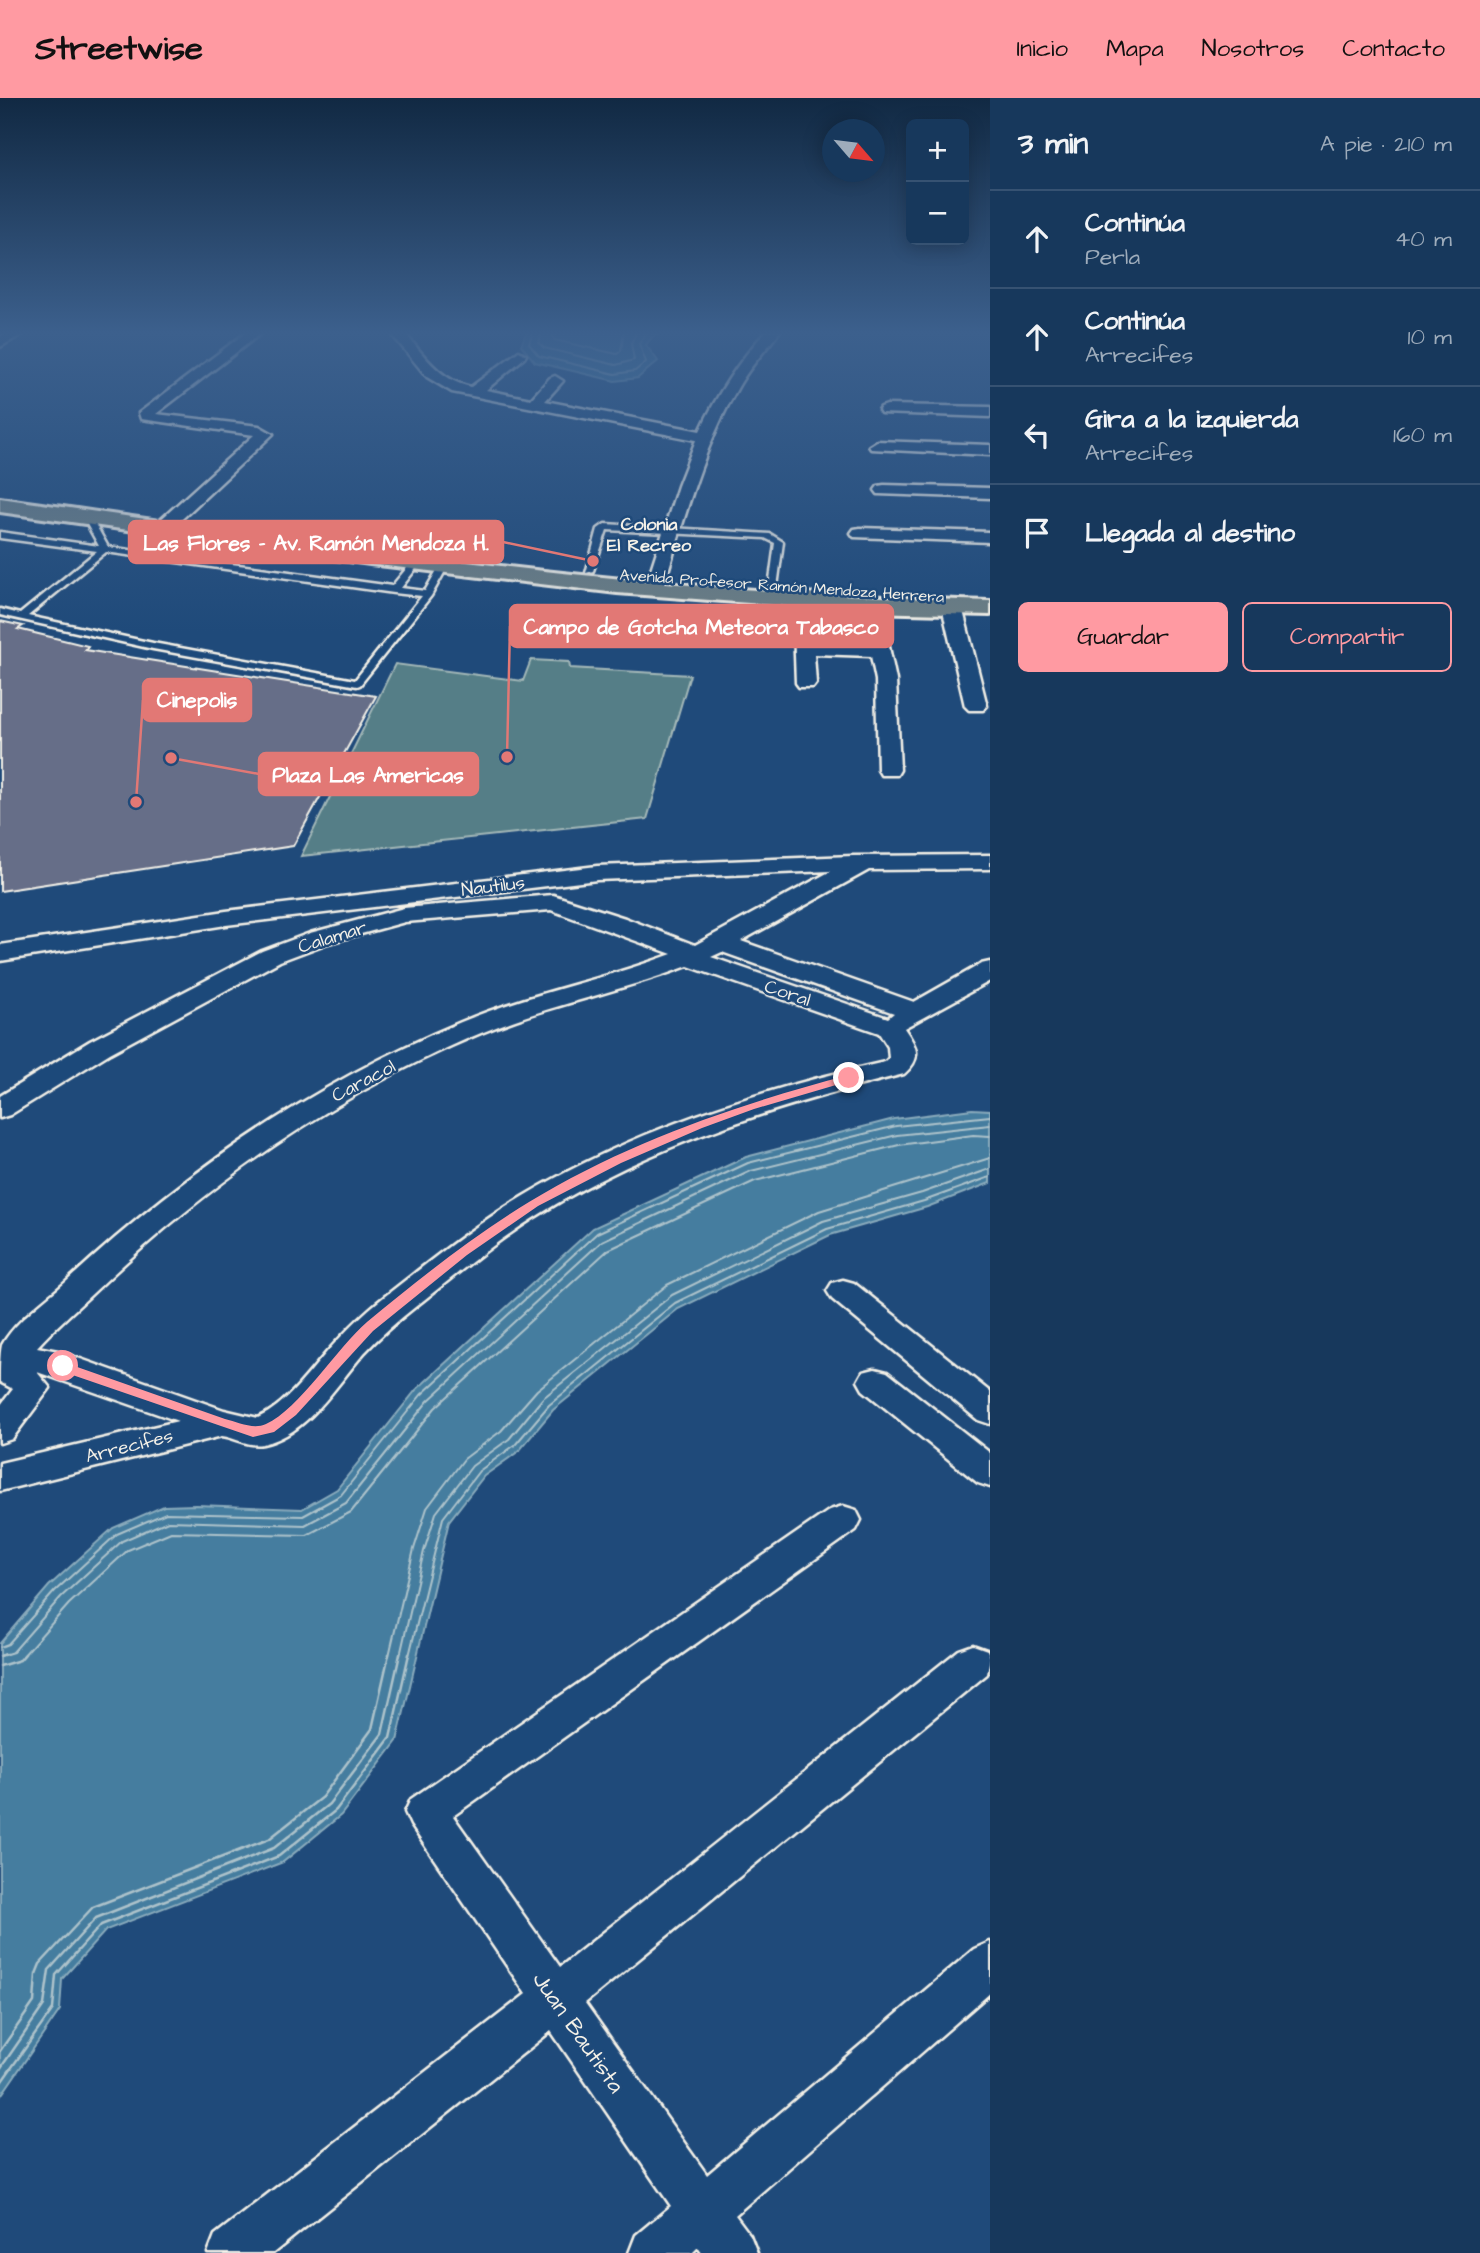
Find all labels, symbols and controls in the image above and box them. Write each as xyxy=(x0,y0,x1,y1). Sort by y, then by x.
text: Streetwise xyxy=(35,26,203,72)
text: Inicio xyxy=(1016,32,1068,66)
text: Mapa xyxy=(1106,32,1164,66)
text: Nosotros xyxy=(1202,32,1304,66)
text: Contacto xyxy=(1342,32,1445,66)
north arrow xyxy=(822,119,885,182)
map controls xyxy=(906,119,969,245)
button: + xyxy=(906,119,969,182)
text: 3 min xyxy=(1018,123,1088,165)
text: A pie · 210 m xyxy=(1320,128,1452,160)
button: − xyxy=(906,182,969,245)
text: Continúa xyxy=(1085,205,1185,241)
icon: ahead xyxy=(1018,220,1056,258)
text: 40 m xyxy=(1395,223,1452,255)
text: Perla xyxy=(1085,241,1140,273)
text: Continúa xyxy=(1085,303,1185,339)
icon: ahead xyxy=(1018,318,1056,356)
text: 10 m xyxy=(1407,321,1452,353)
text: Arrecifes xyxy=(1085,339,1193,371)
text: Gira a la izquierda xyxy=(1085,401,1299,437)
icon: left xyxy=(1018,416,1056,454)
text: 160 m xyxy=(1393,419,1452,451)
text: Arrecifes xyxy=(1085,437,1193,469)
district label: Colonia El Recreo xyxy=(607,512,692,558)
icon: arrive xyxy=(1018,514,1056,552)
text: Llegada al destino xyxy=(1085,515,1295,551)
callout: Las Flores - Av. Ramón Mendoza H. xyxy=(129,521,503,563)
text: Las Flores - Av. Ramón Mendoza H. xyxy=(143,529,489,558)
street label: Avenida Profesor Ramón Mendoza Herrera xyxy=(619,564,945,608)
button: Guardar xyxy=(1018,602,1228,672)
button: Compartir xyxy=(1242,602,1452,672)
callout: Campo de Gotcha Meteora Tabasco xyxy=(510,605,893,647)
text: Campo de Gotcha Meteora Tabasco xyxy=(524,613,879,643)
callout: Cinepolis xyxy=(143,679,251,721)
text: Cinepolis xyxy=(157,686,238,716)
callout: Plaza Las Americas xyxy=(259,753,478,795)
text: Plaza Las Americas xyxy=(272,761,464,790)
street label: Nautilus xyxy=(460,869,527,904)
street label: Calamar xyxy=(295,914,371,961)
street label: Coral xyxy=(761,973,814,1014)
street label: Caracol xyxy=(327,1053,401,1109)
route end xyxy=(833,1062,864,1093)
route start xyxy=(47,1350,78,1381)
street label: Arrecifes xyxy=(83,1423,176,1470)
street label: Juan Bautista xyxy=(525,1966,632,2100)

